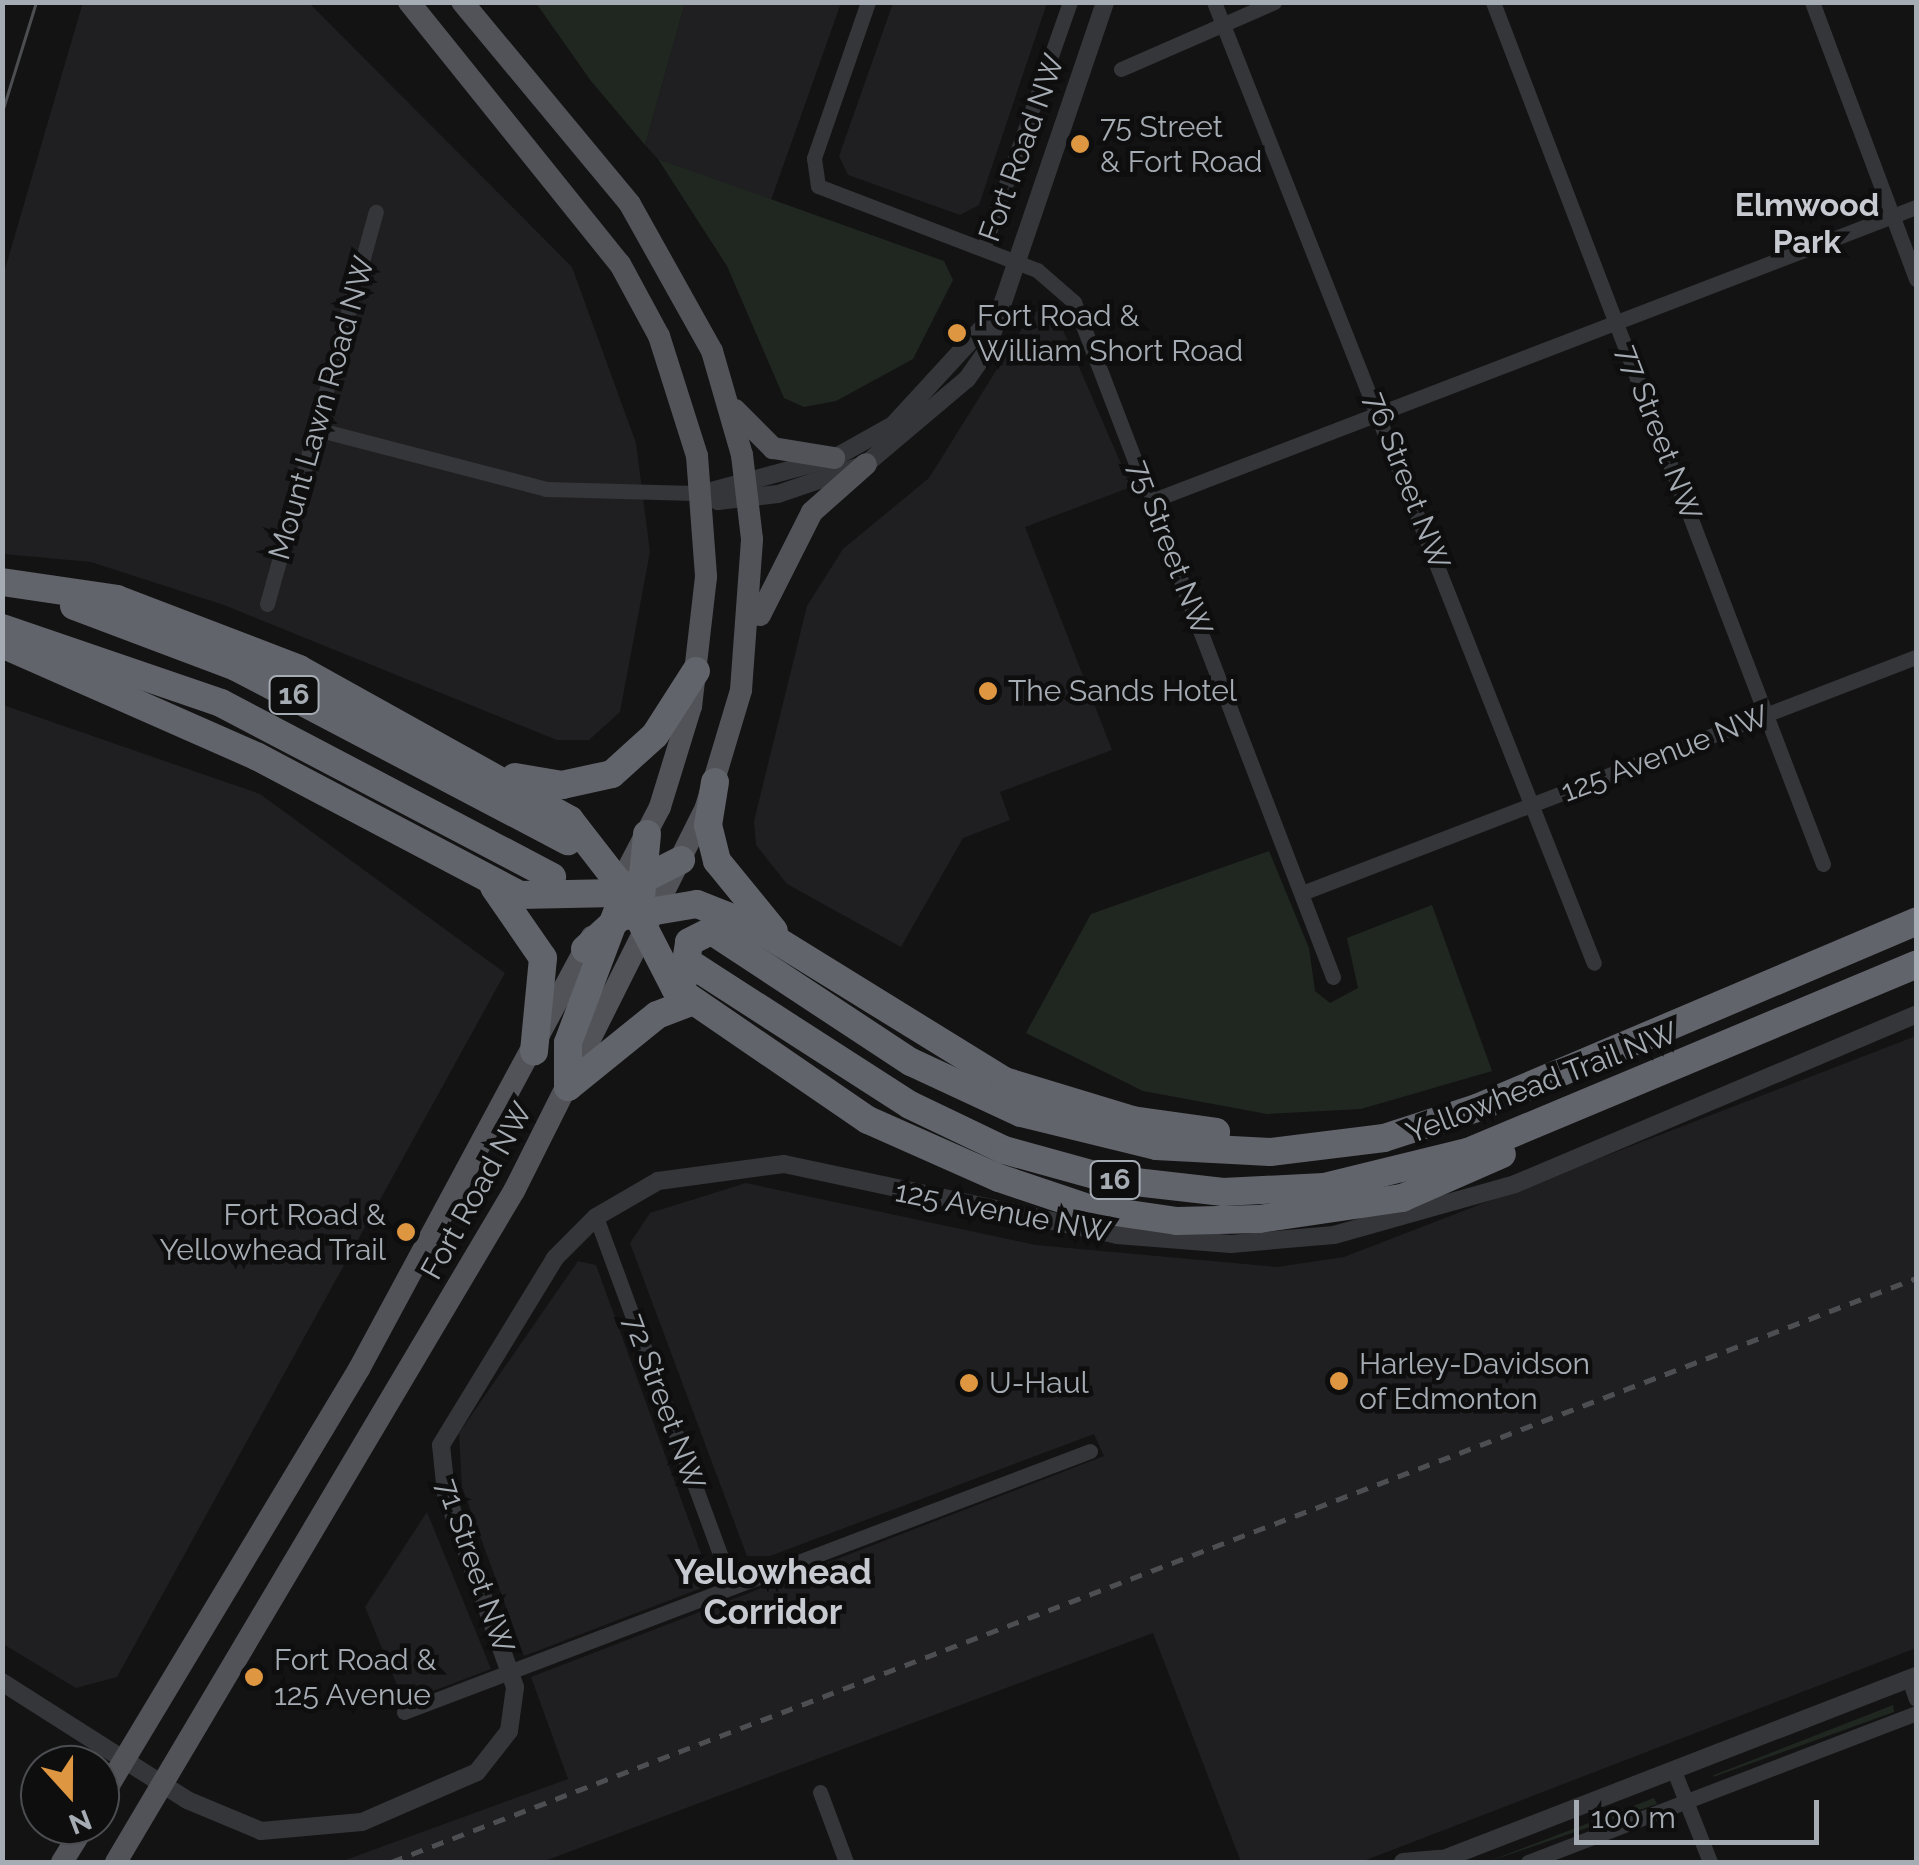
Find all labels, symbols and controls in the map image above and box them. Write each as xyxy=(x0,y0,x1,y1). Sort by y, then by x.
street label: Fort Road NW xyxy=(971,49,1073,247)
place label: 75 Street & Fort Road xyxy=(1100,109,1262,180)
marker: 75 Street & Fort Road xyxy=(1069,133,1091,155)
district label: Elmwood Park xyxy=(1735,187,1879,262)
street label: Mount Lawn Road NW xyxy=(261,252,383,564)
place label: Fort Road & William Short Road xyxy=(977,298,1243,368)
marker: Fort Road & William Short Road xyxy=(946,322,968,344)
street label: 77 Street NW xyxy=(1609,340,1709,526)
street label: 76 Street NW xyxy=(1357,387,1457,575)
street label: 75 Street NW xyxy=(1120,455,1220,641)
road number: 16 xyxy=(266,672,322,718)
place label: The Sands Hotel xyxy=(1008,673,1237,709)
marker: The Sands Hotel xyxy=(977,680,999,702)
street label: 125 Avenue NW xyxy=(1556,698,1774,810)
street label: Yellowhead Trail NW xyxy=(1400,1014,1684,1152)
street label: Fort Road NW xyxy=(414,1096,540,1286)
road number: 16 xyxy=(1088,1157,1142,1203)
street label: 125 Avenue NW xyxy=(892,1173,1114,1251)
place label: Fort Road & Yellowhead Trail xyxy=(159,1197,386,1268)
marker: Fort Road & Yellowhead Trail xyxy=(395,1221,417,1243)
street label: 72 Street NW xyxy=(616,1309,712,1495)
place label: Harley-Davidson of Edmonton xyxy=(1359,1346,1590,1416)
place label: U-Haul xyxy=(989,1365,1089,1401)
marker: Harley-Davidson of Edmonton xyxy=(1328,1370,1350,1392)
marker: U-Haul xyxy=(958,1372,980,1394)
street label: 71 Street NW xyxy=(428,1474,522,1658)
district label: Yellowhead Corridor xyxy=(674,1551,872,1633)
place label: Fort Road & 125 Avenue xyxy=(274,1642,436,1712)
marker: Fort Road & 125 Avenue xyxy=(243,1666,265,1688)
north arrow xyxy=(20,1745,120,1845)
scale bar xyxy=(1579,1780,1824,1842)
text: 100 m xyxy=(1591,1800,1676,1835)
text: N xyxy=(64,1802,96,1841)

